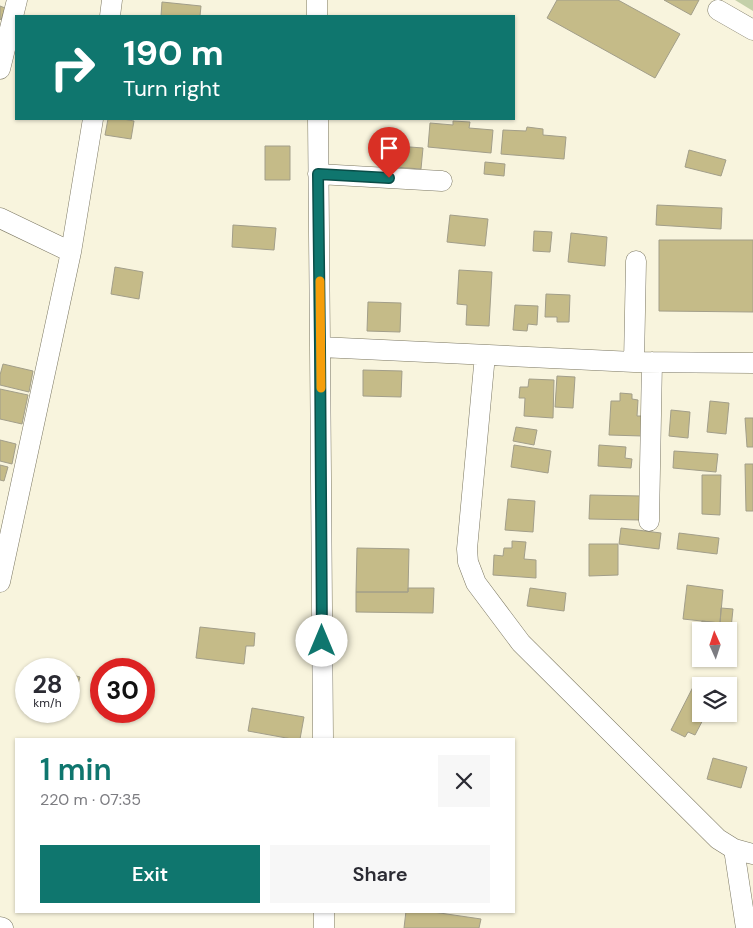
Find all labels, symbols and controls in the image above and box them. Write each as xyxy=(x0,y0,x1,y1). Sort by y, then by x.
text: 190 m xyxy=(123,30,224,76)
icon: right xyxy=(40,35,105,100)
text: Turn right xyxy=(123,74,220,103)
pin xyxy=(368,127,410,178)
icon: arrive xyxy=(375,134,403,162)
position arrow xyxy=(295,614,347,666)
north arrow xyxy=(692,622,738,668)
map controls xyxy=(692,622,737,722)
speed limit sign: 30 xyxy=(90,658,155,723)
text: 28 xyxy=(32,668,63,701)
button: layers xyxy=(692,677,737,722)
text: km/h xyxy=(33,695,62,711)
text: 1 min xyxy=(40,750,112,789)
button: close xyxy=(438,755,490,807)
text: 220 m · 07:35 xyxy=(40,789,141,810)
button: Exit xyxy=(40,845,260,903)
button: Share xyxy=(270,845,490,903)

